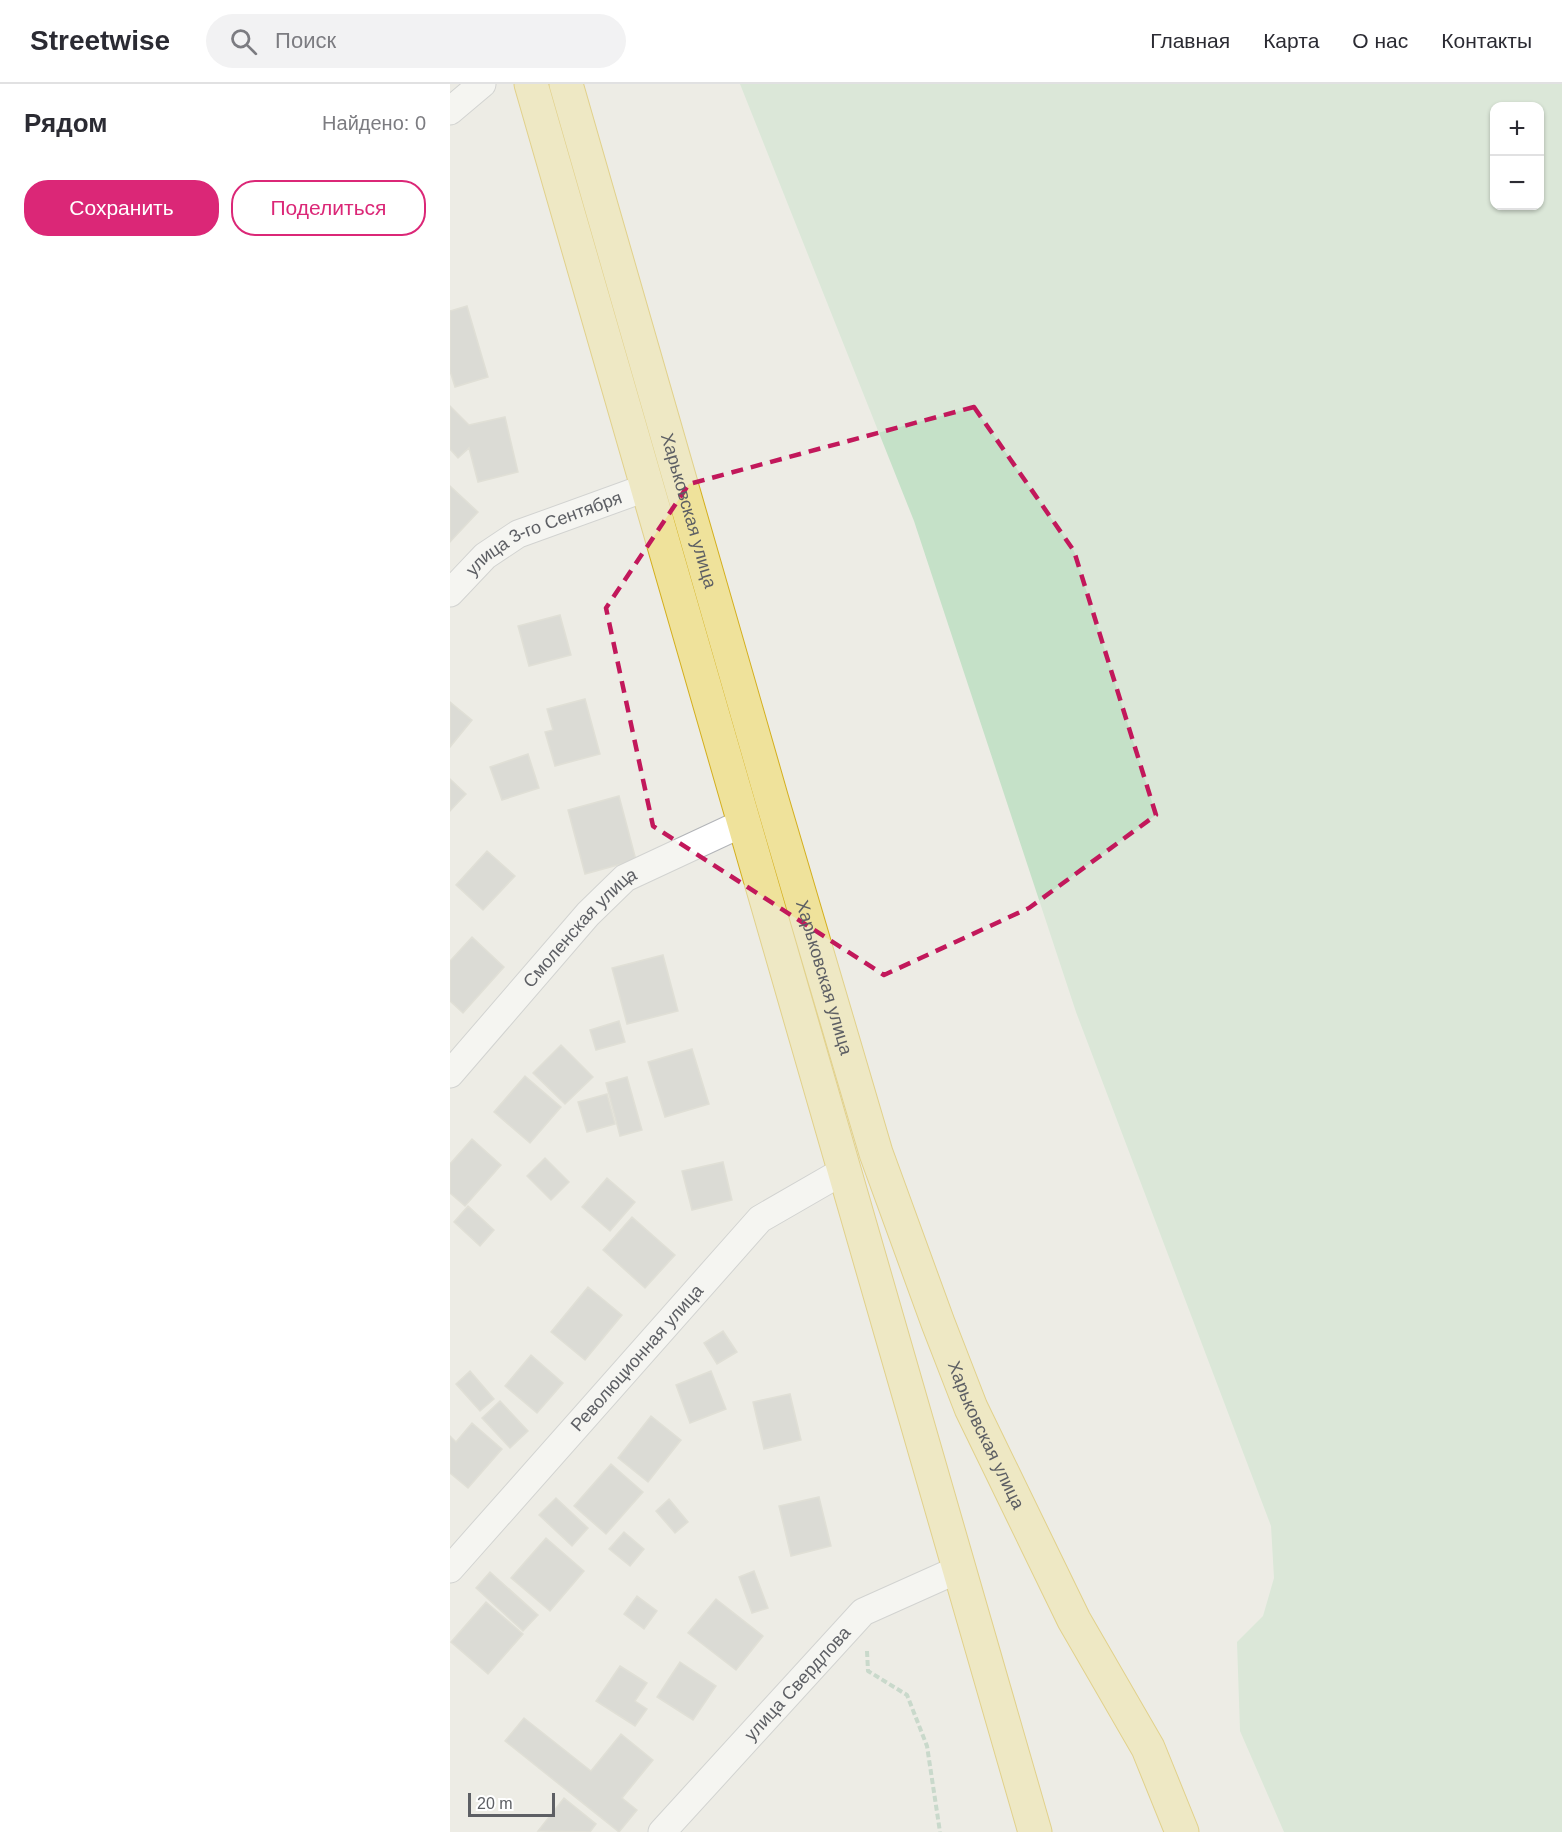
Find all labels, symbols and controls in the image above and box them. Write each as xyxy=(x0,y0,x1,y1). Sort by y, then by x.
search box xyxy=(206,14,626,68)
text: Streetwise xyxy=(30,25,170,56)
icon: search xyxy=(227,25,260,58)
text: Поиск xyxy=(275,28,336,53)
text: Главная xyxy=(1150,29,1230,52)
text: Карта xyxy=(1263,29,1319,52)
text: О нас xyxy=(1352,29,1408,52)
text: Контакты xyxy=(1441,29,1532,52)
map controls xyxy=(1490,102,1544,210)
button: + xyxy=(1490,102,1544,156)
text: Рядом xyxy=(24,108,107,138)
text: Найдено: 0 xyxy=(322,112,426,134)
button: − xyxy=(1490,156,1544,210)
button: Сохранить xyxy=(24,180,219,236)
button: Поделиться xyxy=(231,180,426,236)
street label: Харьковская улица xyxy=(657,431,721,592)
street label: улица 3-го Сентября xyxy=(462,487,625,580)
street label: Смоленская улица xyxy=(519,864,641,992)
street label: Харьковская улица xyxy=(792,898,857,1058)
street label: Революционная улица xyxy=(567,1280,708,1435)
street label: Харьковская улица xyxy=(944,1358,1029,1513)
street label: улица Свердлова xyxy=(741,1622,855,1745)
scale bar xyxy=(468,1790,555,1818)
text: 20 m xyxy=(477,1795,513,1812)

